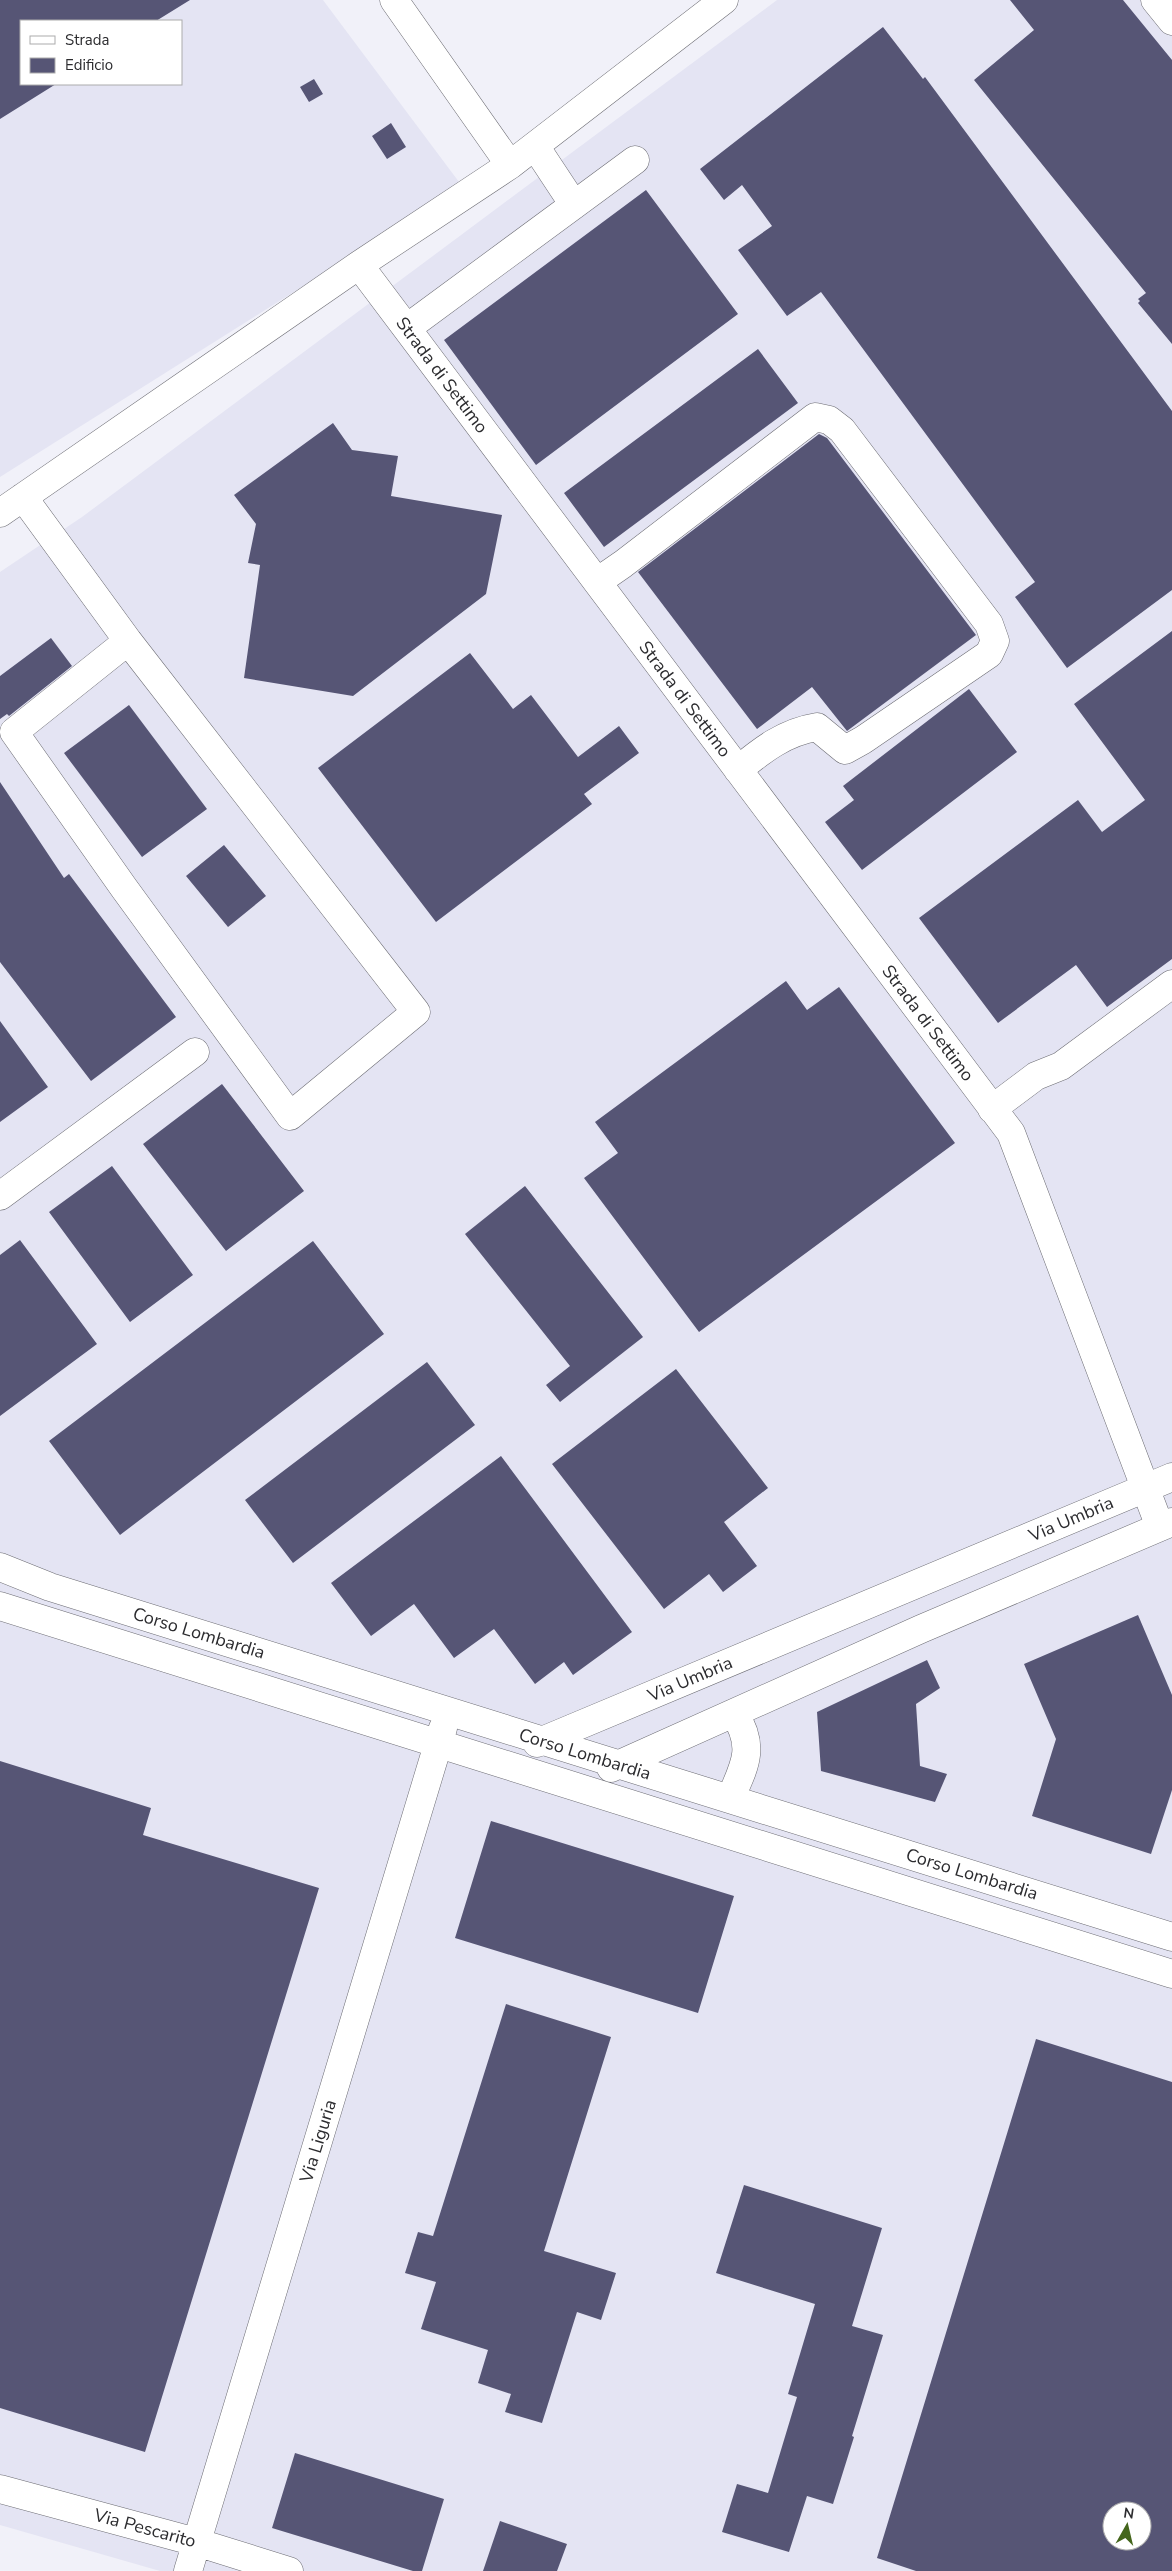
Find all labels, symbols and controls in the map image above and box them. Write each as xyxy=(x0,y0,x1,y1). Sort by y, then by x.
legend xyxy=(20,20,182,85)
text: Strada xyxy=(65,30,109,50)
text: Edificio xyxy=(65,55,113,75)
street label: Strada di Settimo xyxy=(390,312,494,438)
street label: Strada di Settimo xyxy=(633,636,737,762)
street label: Strada di Settimo xyxy=(876,960,980,1086)
street label: Via Umbria xyxy=(1024,1490,1117,1548)
street label: Corso Lombardia xyxy=(130,1602,268,1664)
street label: Via Umbria xyxy=(643,1650,736,1708)
street label: Corso Lombardia xyxy=(516,1723,654,1785)
street label: Corso Lombardia xyxy=(903,1843,1041,1905)
street label: Via Liguria xyxy=(294,2097,342,2186)
north arrow xyxy=(1102,2501,1152,2551)
street label: Via Pescarito xyxy=(90,2503,199,2553)
text: N xyxy=(1122,2503,1135,2524)

